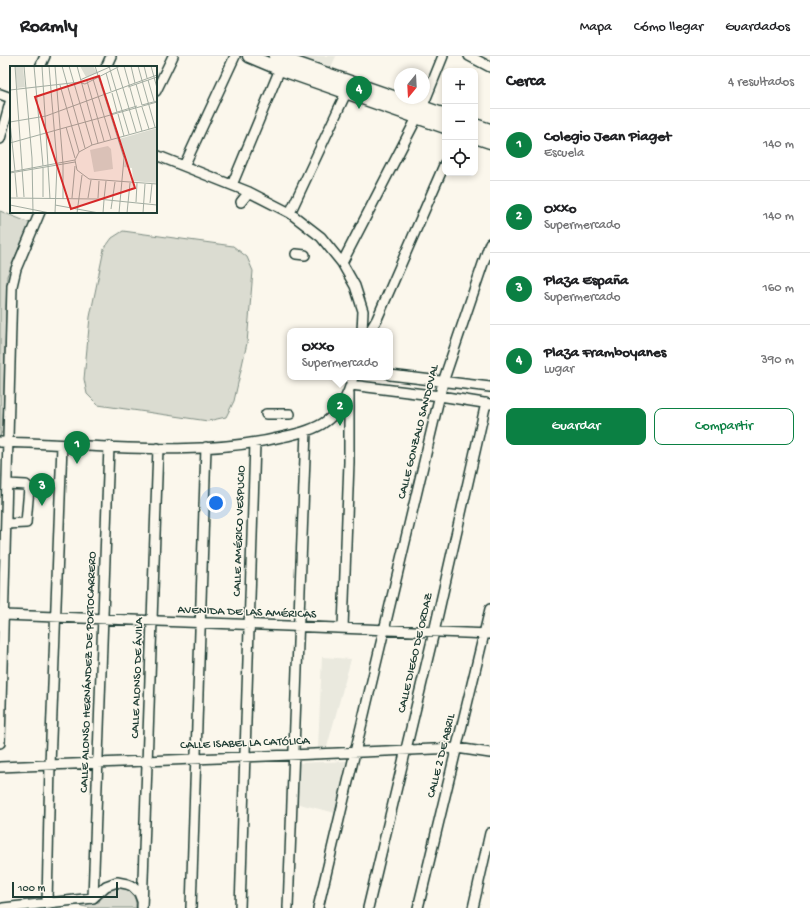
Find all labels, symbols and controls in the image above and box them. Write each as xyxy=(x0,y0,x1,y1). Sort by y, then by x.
text: Roamly xyxy=(20,16,77,39)
text: Mapa xyxy=(580,19,612,36)
text: Cómo llegar xyxy=(634,19,703,36)
text: Guardados xyxy=(725,19,790,36)
inset map xyxy=(10,66,157,213)
north arrow xyxy=(394,68,430,104)
map controls xyxy=(442,68,478,176)
button: + xyxy=(442,68,478,104)
text: Cerca xyxy=(506,72,545,92)
text: 4 resultados xyxy=(728,75,794,90)
pin: 4 xyxy=(346,76,372,109)
button: − xyxy=(442,104,478,140)
text: Colegio Jean Piaget xyxy=(544,128,671,146)
text: 1 xyxy=(516,137,522,152)
text: 140 m xyxy=(763,137,794,152)
button: locate xyxy=(442,140,478,176)
text: Escuela xyxy=(544,146,584,161)
text: Oxxo xyxy=(544,200,577,218)
text: 2 xyxy=(516,209,522,224)
text: 140 m xyxy=(763,209,794,224)
text: Supermercado xyxy=(544,218,620,233)
text: Plaza España xyxy=(544,272,628,290)
text: 3 xyxy=(516,281,522,296)
text: 160 m xyxy=(762,281,794,296)
text: Supermercado xyxy=(544,290,620,305)
popup xyxy=(287,328,393,380)
text: Oxxo xyxy=(302,338,334,356)
text: Plaza Framboyanes xyxy=(544,344,666,362)
text: 4 xyxy=(516,353,522,368)
text: 390 m xyxy=(761,353,794,368)
text: Supermercado xyxy=(302,356,378,371)
text: Lugar xyxy=(544,362,574,377)
street label: CALLE GONZALO SANDOVAL xyxy=(395,363,443,501)
pin: 2 xyxy=(327,393,353,426)
button: Guardar xyxy=(506,408,646,445)
button: Compartir xyxy=(654,408,794,445)
pin: 1 xyxy=(64,431,90,464)
street label: CALLE AMÉRICO VESPUCIO xyxy=(231,465,249,597)
pin: 3 xyxy=(29,473,55,506)
your location xyxy=(206,493,226,513)
street label: CALLE ALONSO HERNÁNDEZ DE PORTOCARRERO xyxy=(78,551,100,793)
street label: CALLE DIEGO DE ORDAZ xyxy=(395,591,437,714)
street label: AVENIDA DE LAS AMÉRICAS xyxy=(177,604,317,622)
street label: CALLE ALONSO DE ÁVILA xyxy=(129,616,147,739)
street label: CALLE 2 DE ABRIL xyxy=(425,712,459,800)
street label: CALLE ISABEL LA CATÓLICA xyxy=(180,735,311,753)
scale bar xyxy=(12,880,118,899)
text: 100 m xyxy=(18,883,45,895)

